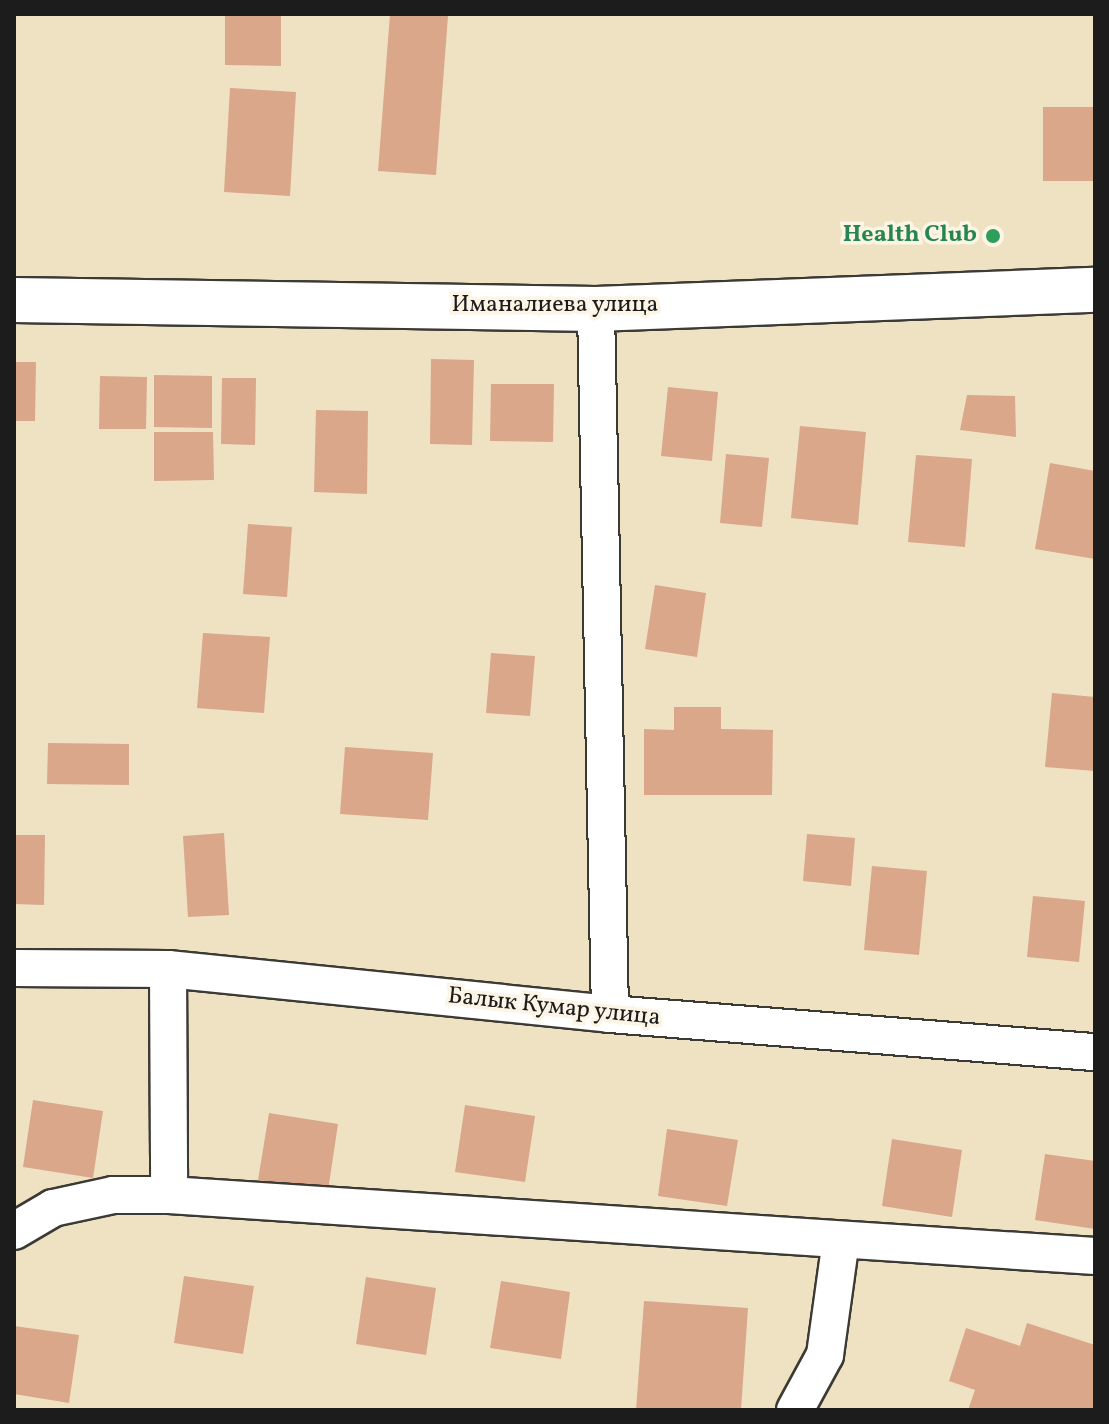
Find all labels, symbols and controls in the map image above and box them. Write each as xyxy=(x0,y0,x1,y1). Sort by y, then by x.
place label: Health Club xyxy=(843,222,977,250)
marker: Health Club xyxy=(984,227,1002,245)
street label: Иманалиева улица xyxy=(451,292,659,320)
street label: Балык Кумар улица xyxy=(446,982,662,1034)

